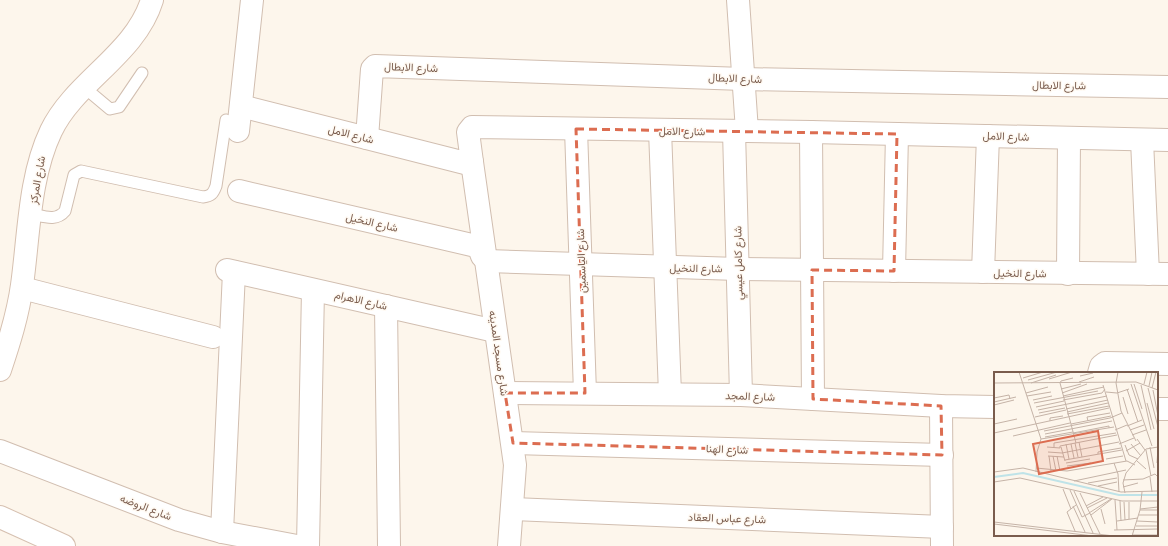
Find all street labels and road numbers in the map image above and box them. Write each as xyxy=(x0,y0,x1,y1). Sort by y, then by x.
street label: شارع الابطال xyxy=(384,58,439,76)
street label: شارع الابطال xyxy=(708,69,763,87)
street label: شارع الابطال xyxy=(1032,77,1086,93)
street label: شارع الامل xyxy=(326,121,376,147)
street label: شارع الامل xyxy=(659,123,706,139)
street label: شارع الامل xyxy=(982,127,1030,145)
street label: شارع المركز xyxy=(25,154,49,206)
street label: شارع النخيل xyxy=(344,208,400,236)
street label: شارع كامل عيسي xyxy=(729,225,749,300)
street label: شارع الياسمين xyxy=(572,228,590,293)
street label: شارع النخيل xyxy=(669,260,723,276)
street label: شارع النخيل xyxy=(993,265,1047,281)
street label: شارع الاهرام xyxy=(333,286,389,314)
street label: شارع مسجد المدينه xyxy=(485,309,513,397)
street label: شارع المجد xyxy=(725,387,776,405)
street label: شارع الهنا xyxy=(706,440,749,458)
street label: شارع الروضه xyxy=(118,490,174,524)
street label: شارع عباس العقاد xyxy=(688,509,767,527)

